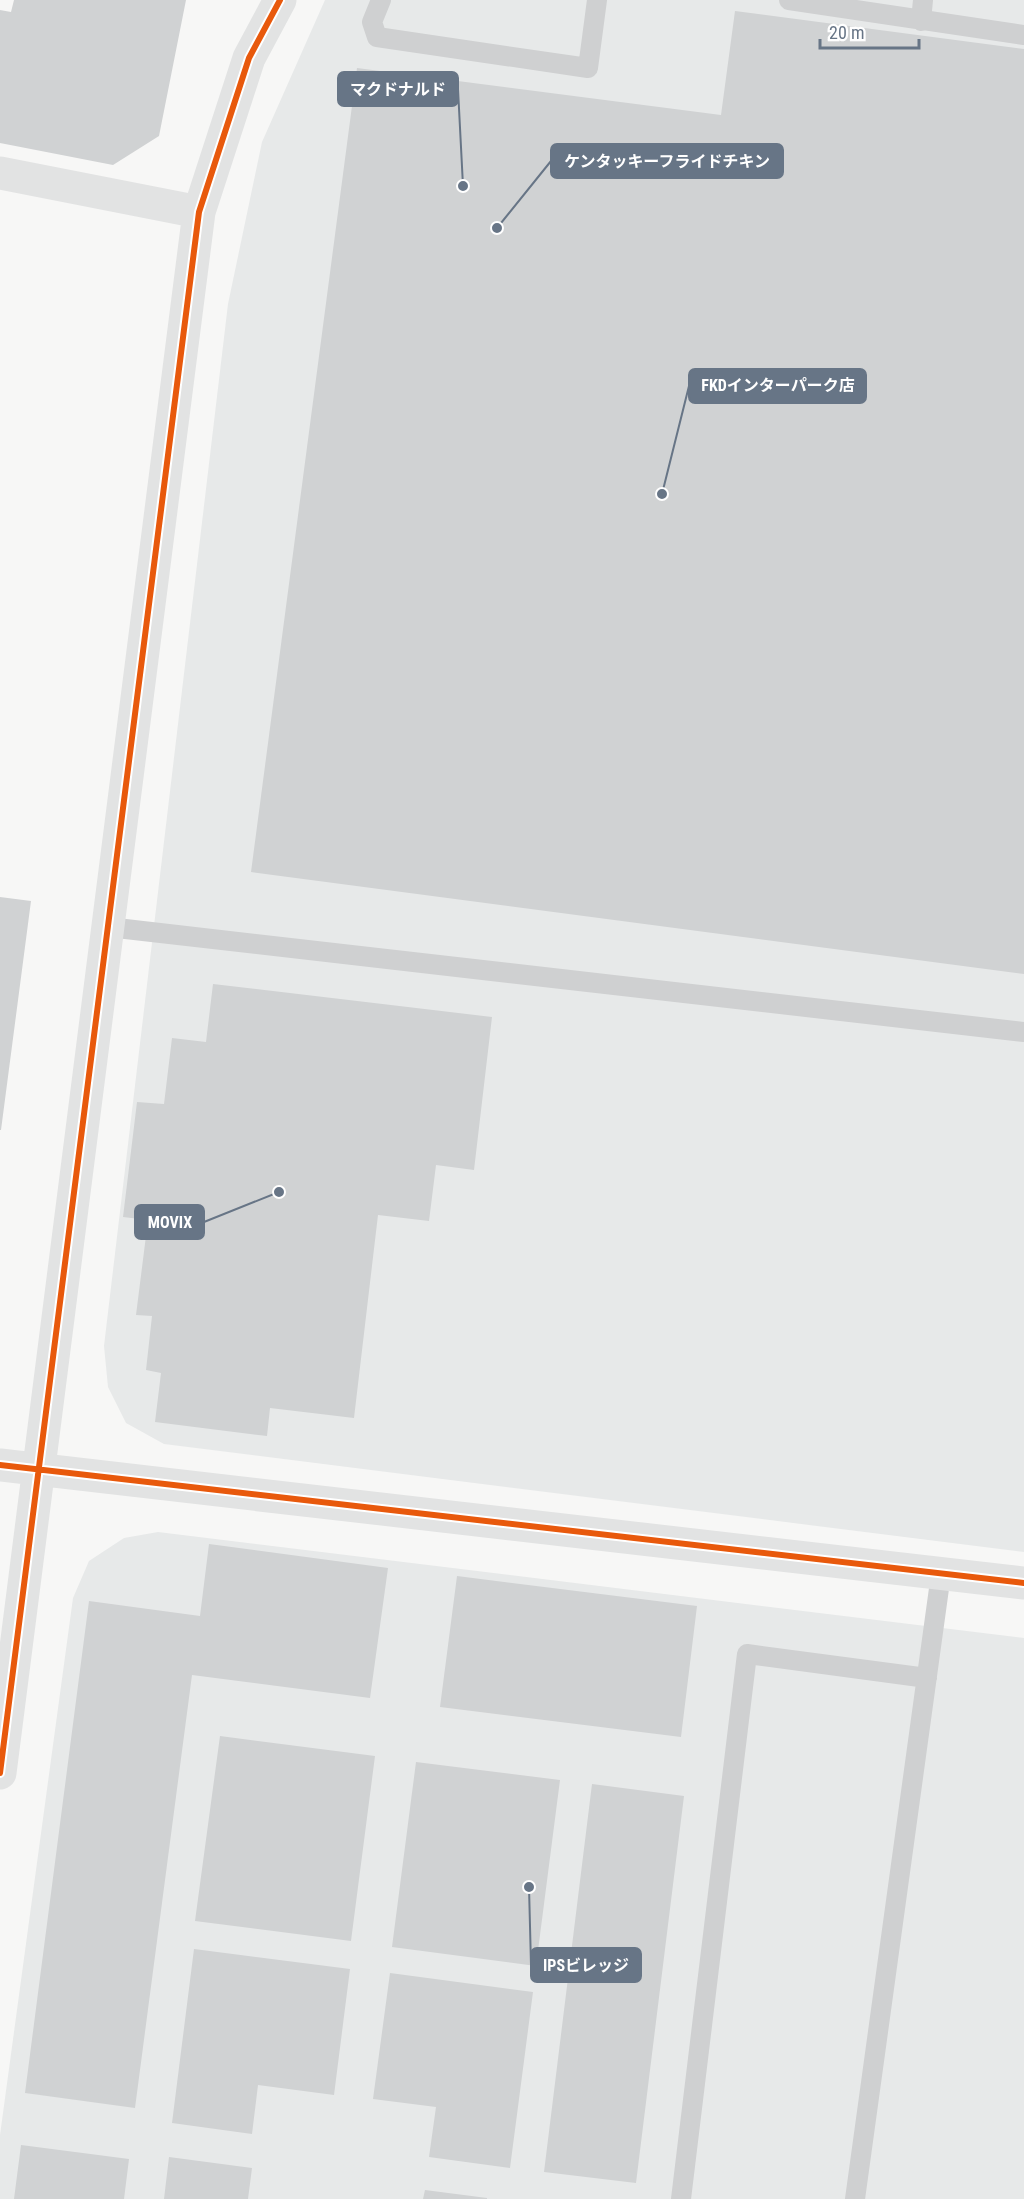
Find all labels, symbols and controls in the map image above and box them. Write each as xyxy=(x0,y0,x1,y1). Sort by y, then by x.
scale bar xyxy=(820,12,919,50)
text: 20 m xyxy=(829,22,864,43)
callout: マクドナルド xyxy=(338,72,458,106)
text: マクドナルド xyxy=(350,80,446,99)
callout: ケンタッキーフライドチキン xyxy=(551,144,783,178)
text: ケンタッキーフライドチキン xyxy=(564,152,770,171)
callout: FKDインターパーク店 xyxy=(689,369,866,403)
text: FKDインターパーク店 xyxy=(701,376,855,395)
callout: MOVIX xyxy=(135,1205,204,1239)
text: MOVIX xyxy=(148,1213,192,1232)
callout: IPSビレッジ xyxy=(531,1948,641,1982)
text: IPSビレッジ xyxy=(543,1956,629,1975)

